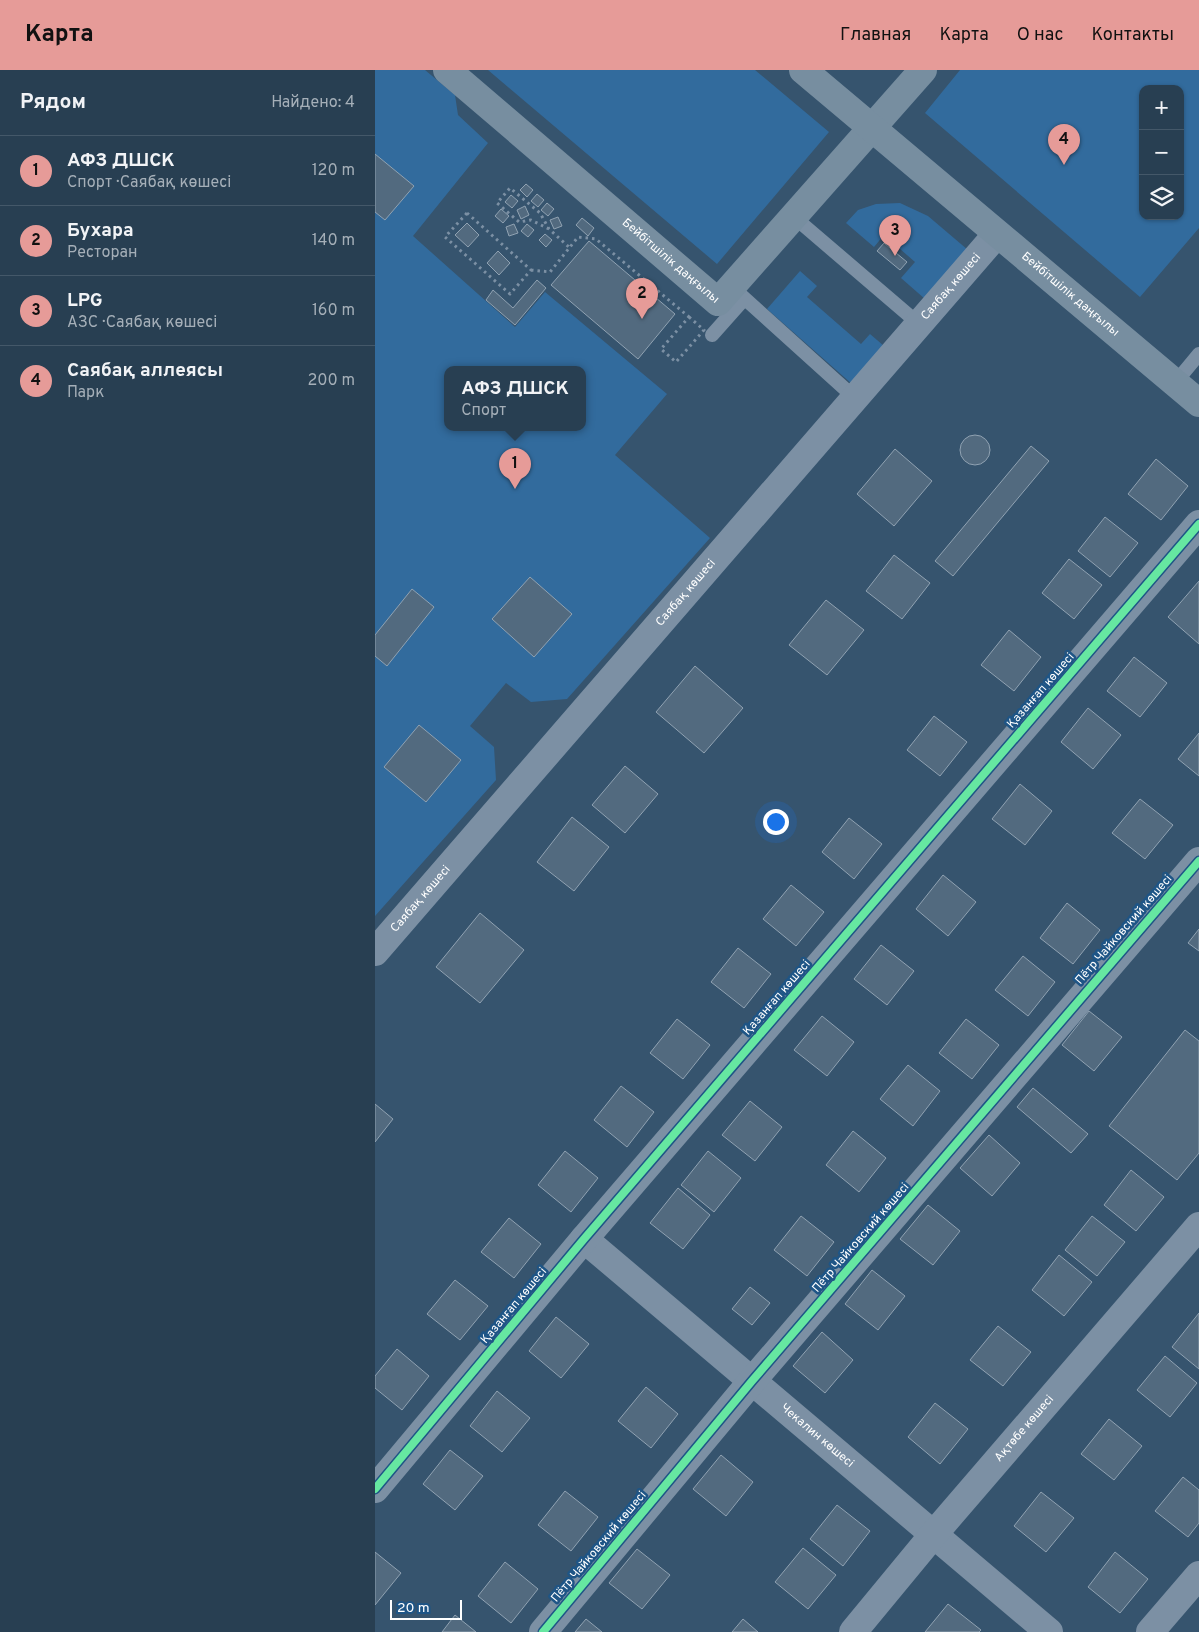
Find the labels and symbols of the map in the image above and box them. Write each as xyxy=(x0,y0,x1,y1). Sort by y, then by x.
pin: 4 xyxy=(1048,124,1080,165)
street label: Бейбітшілік даңғылы xyxy=(618,215,722,307)
pin: 3 xyxy=(879,215,911,256)
street label: Бейбітшілік даңғылы xyxy=(1018,249,1122,340)
street label: Саябақ көшесі xyxy=(918,250,985,324)
pin: 2 xyxy=(626,278,658,319)
pin: 1 xyxy=(499,448,531,489)
street label: Саябақ көшесі xyxy=(652,556,720,630)
street label: Қазанғап көшесі xyxy=(1004,650,1078,732)
your location xyxy=(763,809,789,835)
street label: Саябақ көшесі xyxy=(387,862,454,936)
street label: Пётр Чайковский көшесі xyxy=(1072,872,1176,988)
street label: Қазанғап көшесі xyxy=(740,957,814,1039)
street label: Пётр Чайковский көшесі xyxy=(809,1180,913,1296)
street label: Қазанғап көшесі xyxy=(477,1264,551,1348)
street label: Ақтөбе көшесі xyxy=(991,1392,1058,1465)
street label: Чекалин көшесі xyxy=(777,1400,857,1472)
street label: Пётр Чайковский көшесі xyxy=(548,1488,650,1606)
scale bar xyxy=(390,1597,463,1620)

